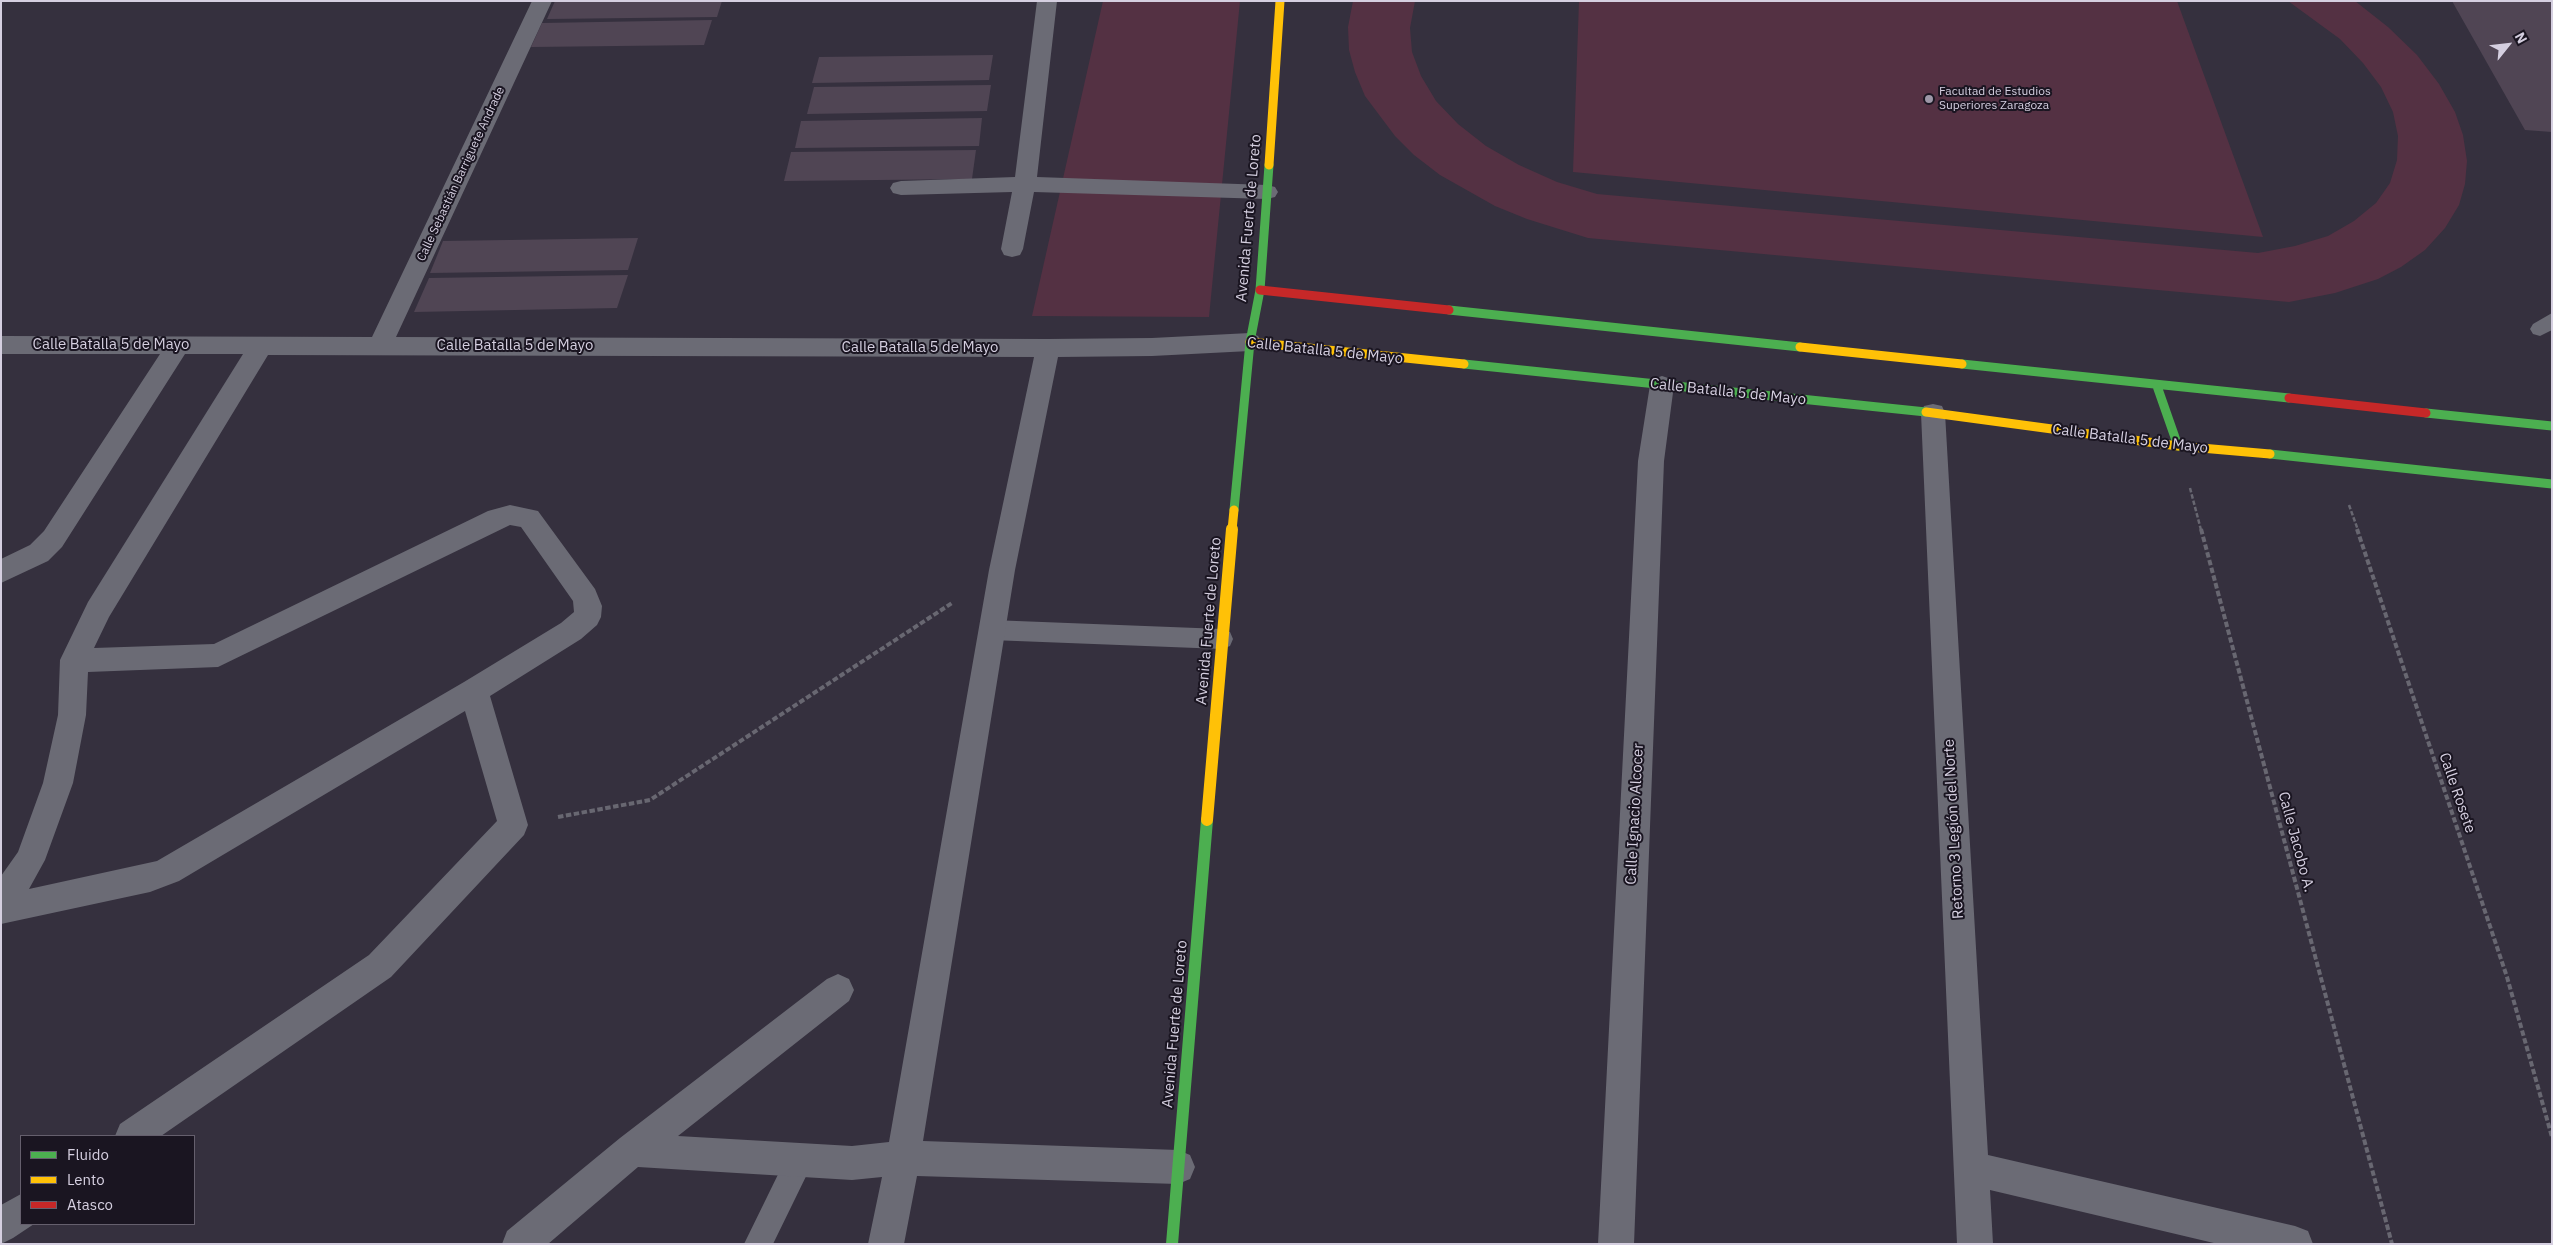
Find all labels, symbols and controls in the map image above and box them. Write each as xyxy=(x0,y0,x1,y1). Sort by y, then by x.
north arrow xyxy=(2483,20,2533,70)
text: N xyxy=(2511,29,2531,47)
street label: Calle Sebastián Barriguete Andrade xyxy=(414,84,508,264)
place label: Facultad de Estudios Superiores Zaragoza xyxy=(1939,85,2051,113)
marker: Facultad de Estudios Superiores Zaragoza xyxy=(1923,93,1935,105)
street label: Avenida Fuerte de Loreto xyxy=(1233,133,1265,303)
street label: Calle Batalla 5 de Mayo xyxy=(1246,334,1404,368)
street label: Calle Batalla 5 de Mayo xyxy=(33,336,189,354)
street label: Calle Batalla 5 de Mayo xyxy=(437,337,593,355)
street label: Calle Batalla 5 de Mayo xyxy=(842,339,998,357)
street label: Calle Batalla 5 de Mayo xyxy=(1649,375,1807,409)
street label: Calle Batalla 5 de Mayo xyxy=(2051,421,2209,457)
street label: Avenida Fuerte de Loreto xyxy=(1193,536,1225,706)
street label: Retorno 3 Legión del Norte xyxy=(1940,739,1968,919)
street label: Calle Ignacio Alcocer xyxy=(1622,743,1648,885)
street label: Calle Rosete xyxy=(2435,750,2479,836)
street label: Calle Jacobo A. xyxy=(2274,790,2318,894)
street label: Avenida Fuerte de Loreto xyxy=(1159,939,1191,1109)
legend xyxy=(20,1135,195,1225)
text: Fluido xyxy=(67,1145,109,1164)
text: Lento xyxy=(67,1170,105,1189)
text: Atasco xyxy=(67,1195,113,1214)

